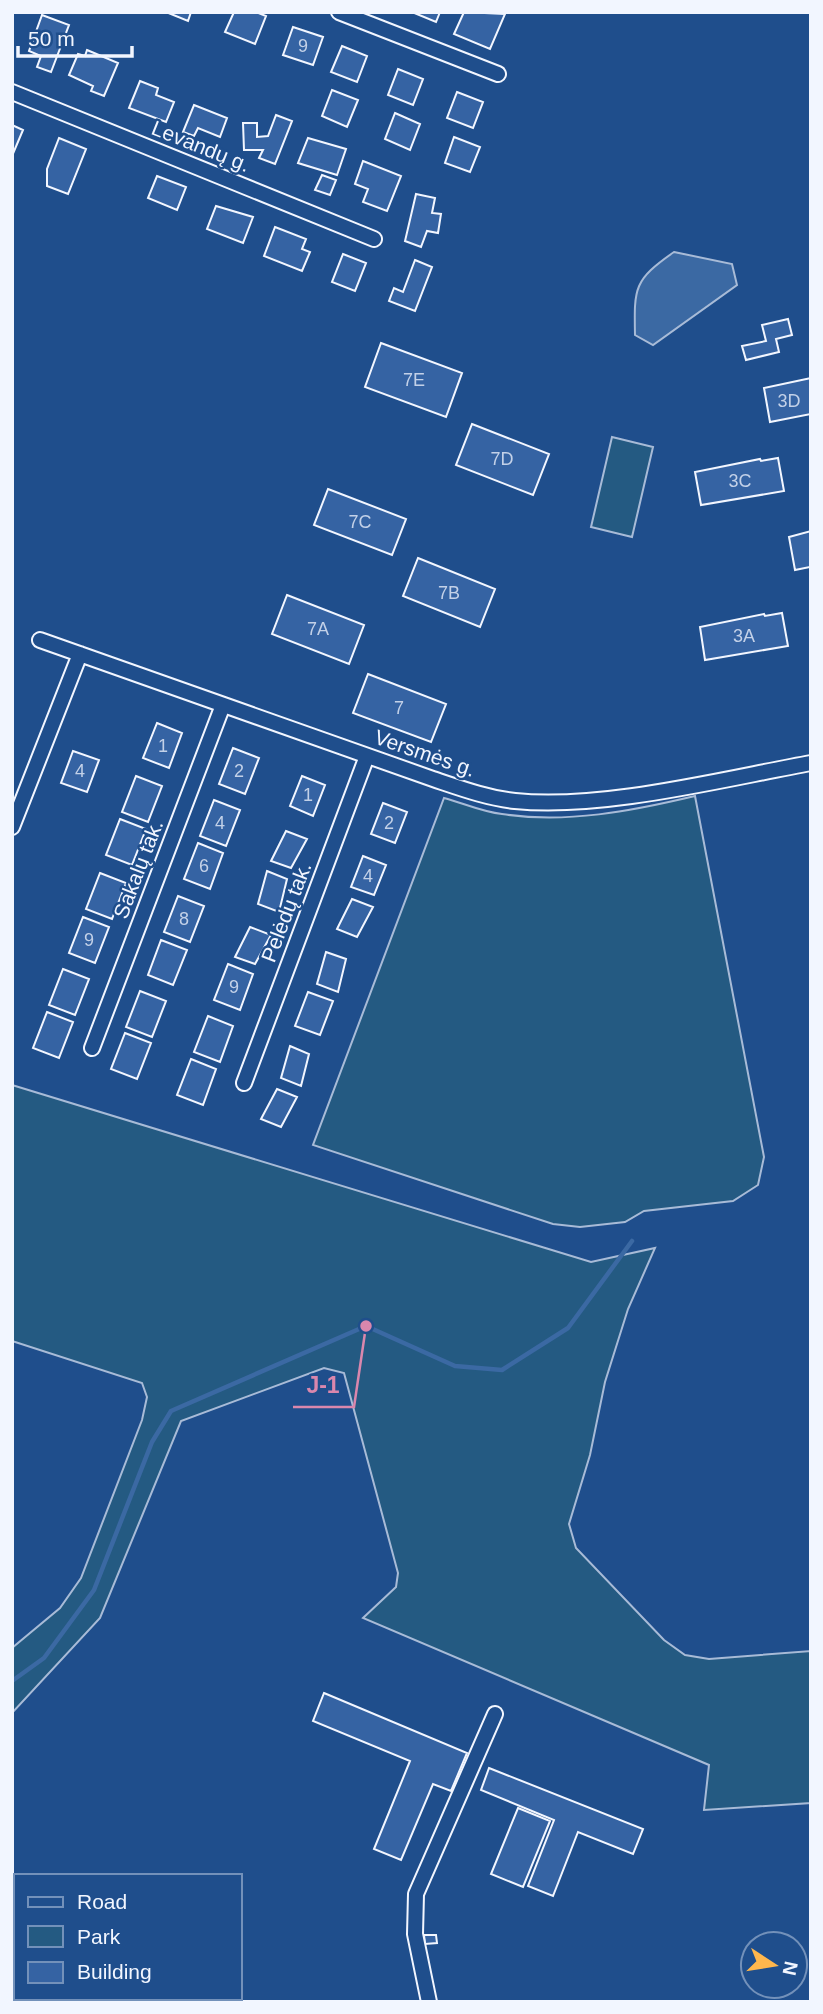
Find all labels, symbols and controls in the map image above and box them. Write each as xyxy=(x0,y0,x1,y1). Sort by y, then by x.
scale bar xyxy=(18,14,131,58)
text: 50 m xyxy=(28,27,75,50)
house number: 9 xyxy=(298,36,308,56)
street label: Levandų g. xyxy=(149,116,253,176)
house number: 7E xyxy=(403,370,425,390)
house number: 3D xyxy=(777,391,801,411)
house number: 7D xyxy=(490,449,514,469)
house number: 3C xyxy=(728,471,752,491)
house number: 7C xyxy=(348,512,372,532)
house number: 7B xyxy=(438,583,460,603)
house number: 7A xyxy=(307,619,329,639)
house number: 3A xyxy=(733,626,755,646)
house number: 7 xyxy=(394,698,404,718)
street label: Versmės g. xyxy=(372,725,478,781)
house number: 1 xyxy=(158,736,168,756)
house number: 4 xyxy=(75,761,85,781)
house number: 2 xyxy=(234,761,244,781)
house number: 1 xyxy=(303,785,313,805)
house number: 4 xyxy=(215,813,225,833)
house number: 2 xyxy=(384,813,394,833)
street label: Sakalų tak. xyxy=(109,816,167,922)
house number: 6 xyxy=(199,856,209,876)
street label: Pelėdų tak. xyxy=(256,859,316,965)
house number: 4 xyxy=(363,866,373,886)
house number: 8 xyxy=(179,909,189,929)
house number: 9 xyxy=(84,930,94,950)
house number: 9 xyxy=(229,977,239,997)
callout: J-1 xyxy=(293,1363,354,1407)
text: J-1 xyxy=(306,1372,340,1398)
legend xyxy=(14,1874,242,2000)
text: Road xyxy=(77,1890,127,1913)
text: Park xyxy=(77,1925,121,1948)
north arrow xyxy=(739,1930,809,2000)
text: Building xyxy=(77,1960,152,1983)
text: N xyxy=(778,1960,802,1977)

